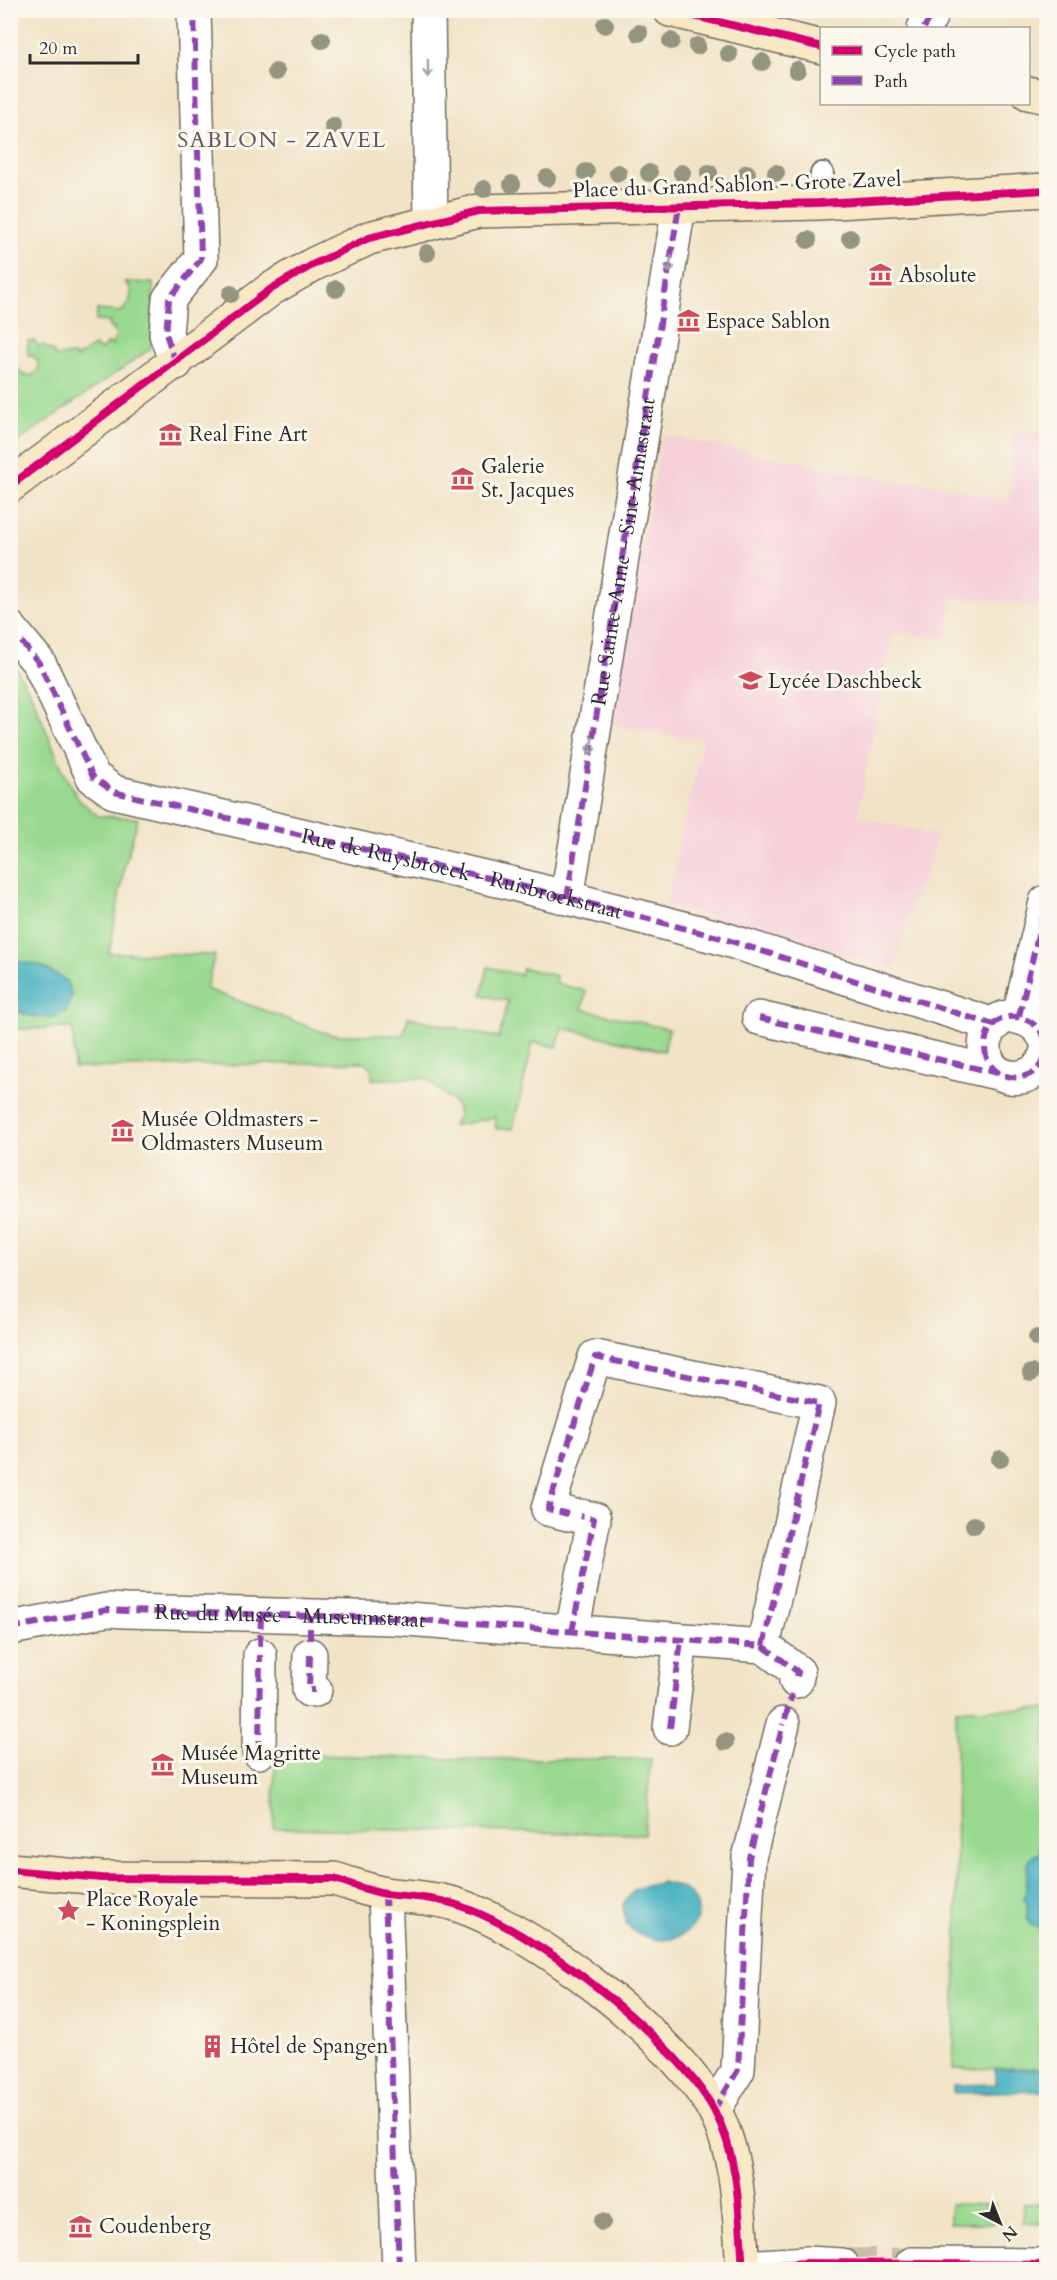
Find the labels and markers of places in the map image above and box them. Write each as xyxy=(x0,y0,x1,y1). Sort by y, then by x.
place label: Absolute xyxy=(899,261,977,290)
museum icon: Absolute xyxy=(868,262,894,288)
place label: Espace Sablon xyxy=(706,307,831,336)
museum icon: Espace Sablon xyxy=(675,308,701,334)
place label: Real Fine Art xyxy=(189,420,308,449)
museum icon: Real Fine Art xyxy=(158,421,184,447)
place label: Galerie St. Jacques xyxy=(481,452,574,505)
museum icon: Galerie St. Jacques xyxy=(450,465,476,491)
place label: Lycée Daschbeck xyxy=(768,667,923,696)
school or university icon: Lycée Daschbeck xyxy=(737,668,763,694)
place label: Musée Oldmasters - Oldmasters Museum xyxy=(141,1105,323,1158)
museum icon: Musée Oldmasters - Oldmasters Museum xyxy=(110,1118,136,1144)
place label: Musée Magritte Museum xyxy=(181,1739,321,1792)
museum icon: Musée Magritte Museum xyxy=(150,1752,176,1778)
place label: Place Royale - Koningsplein xyxy=(86,1885,221,1938)
place icon: Place Royale - Koningsplein xyxy=(55,1898,81,1924)
place label: Hôtel de Spangen xyxy=(230,2032,388,2061)
building icon: Hôtel de Spangen xyxy=(199,2033,225,2059)
place label: Coudenberg xyxy=(99,2212,211,2241)
museum icon: Coudenberg xyxy=(68,2213,94,2239)

